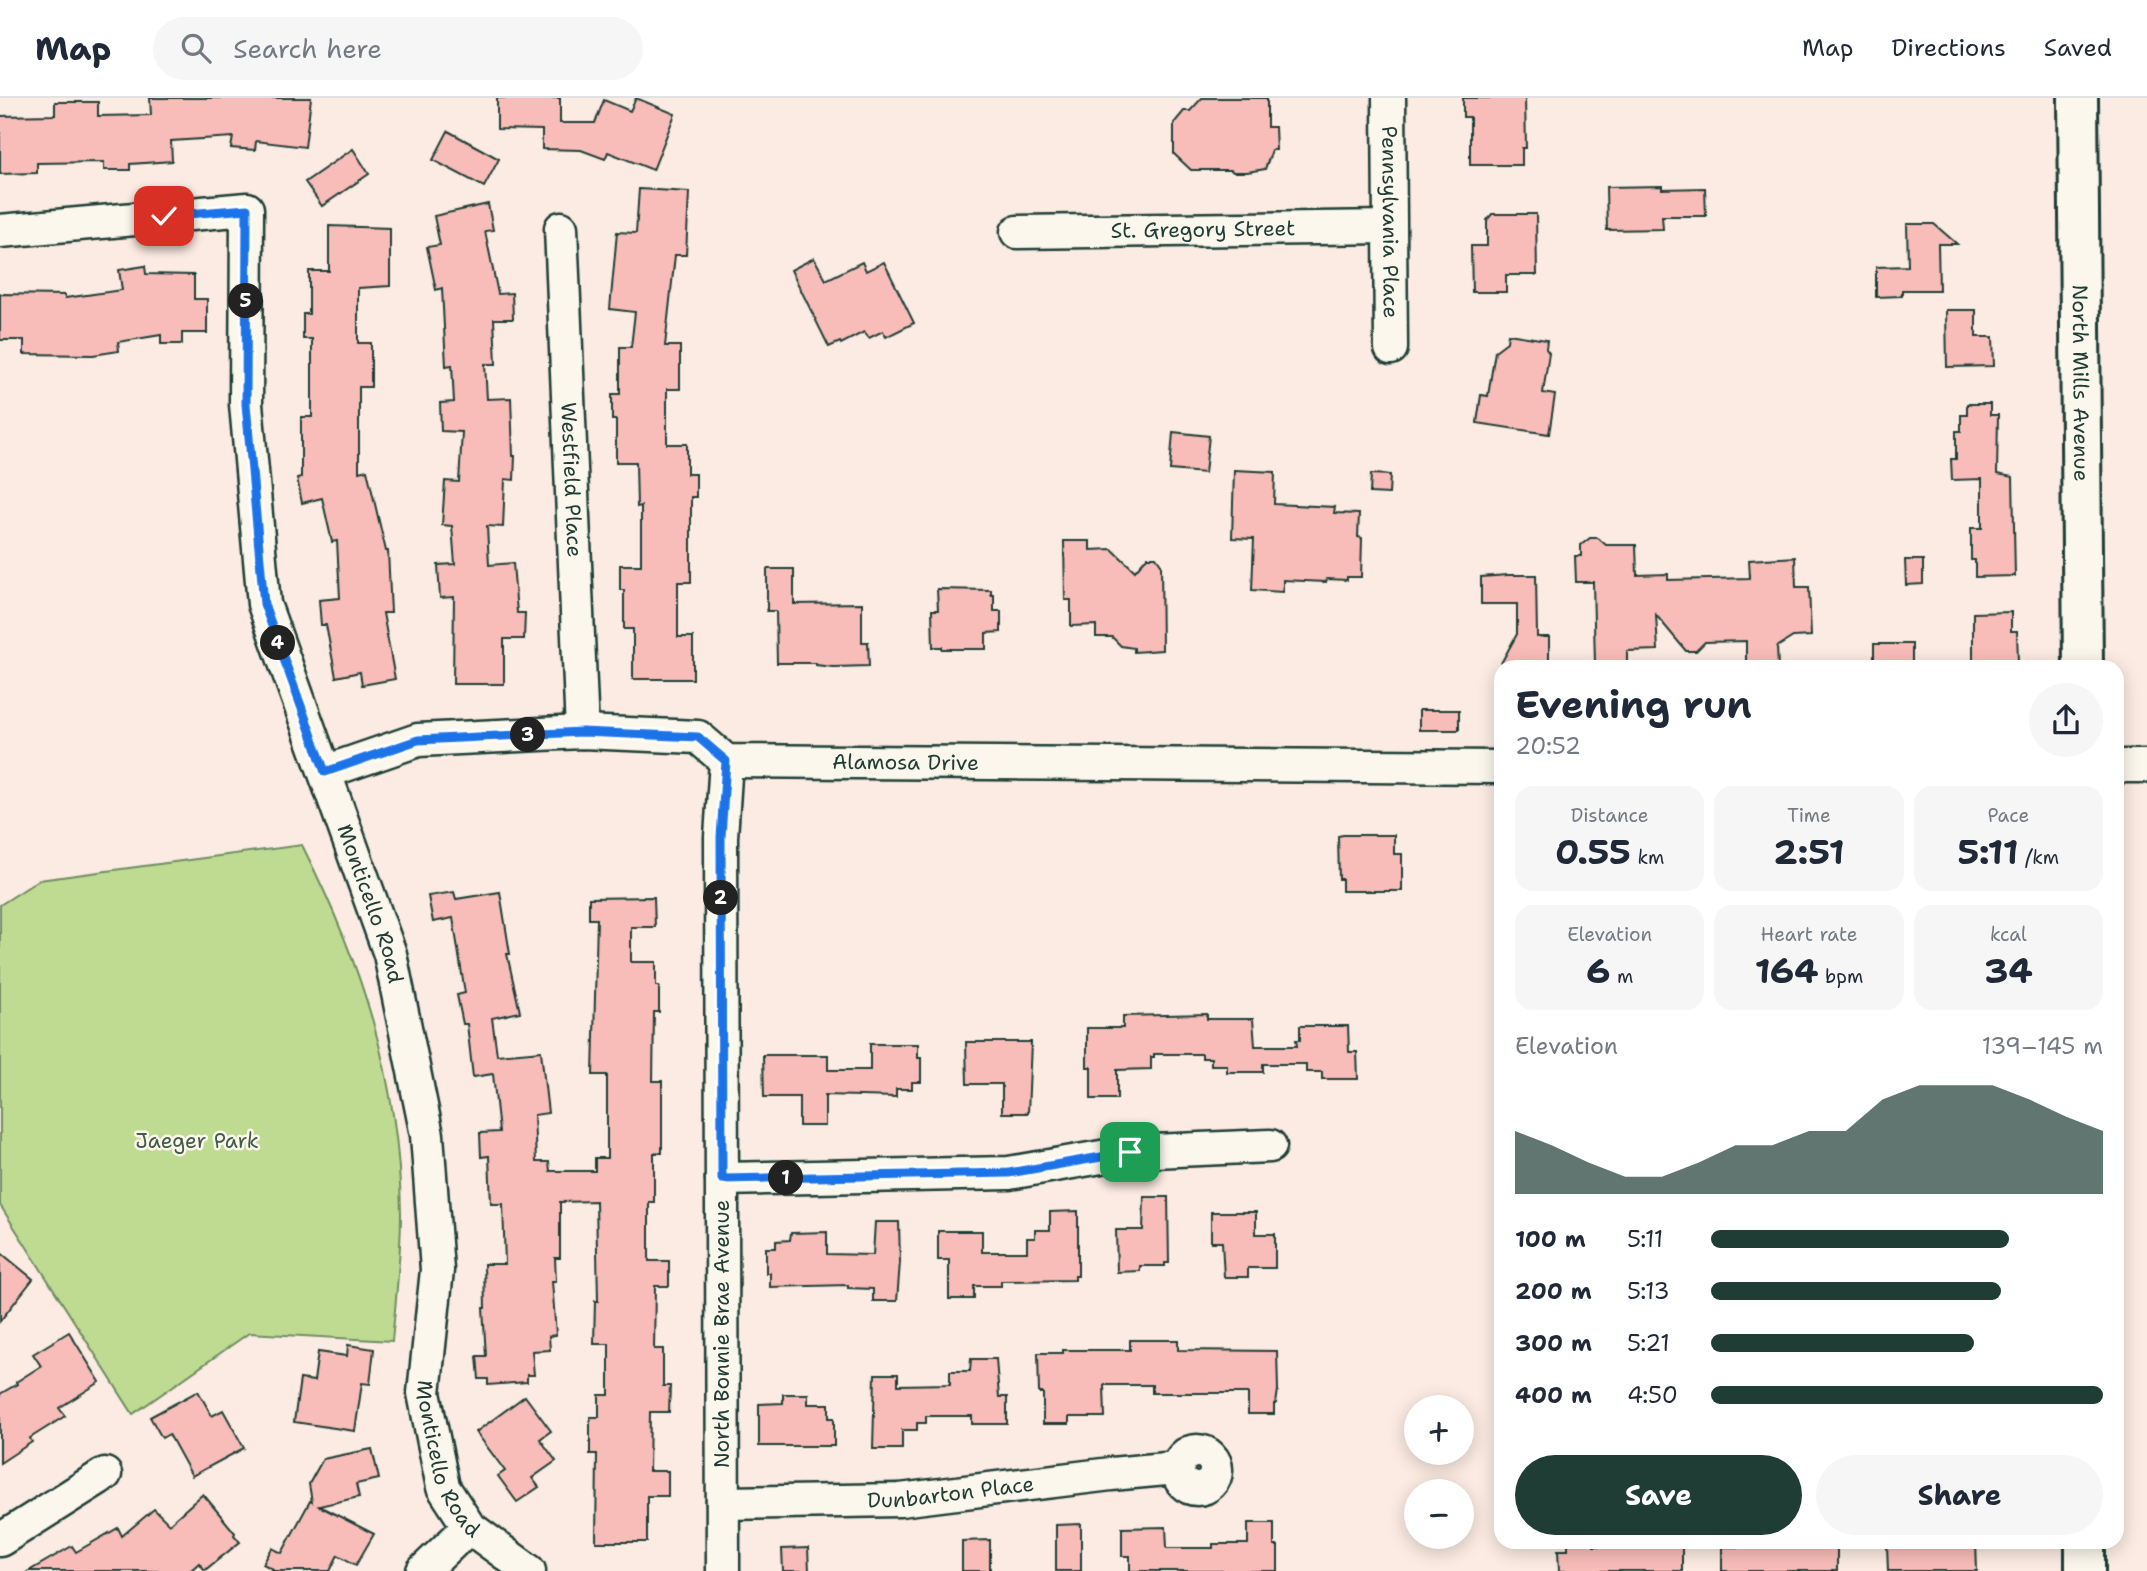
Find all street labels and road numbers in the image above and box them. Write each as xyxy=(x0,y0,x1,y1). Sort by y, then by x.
street label: Pennsylvania Place xyxy=(1375,126,1405,318)
street label: St. Gregory Street xyxy=(1110,214,1296,245)
street label: North Mills Avenue xyxy=(2066,284,2095,482)
street label: Westfield Place xyxy=(554,402,589,558)
street label: Alamosa Drive xyxy=(832,748,979,777)
street label: Monticello Road xyxy=(330,820,410,986)
street label: North Bonnie Brae Avenue xyxy=(708,1200,736,1468)
street label: Monticello Road xyxy=(409,1379,485,1544)
street label: Dunbarton Place xyxy=(867,1470,1036,1515)

